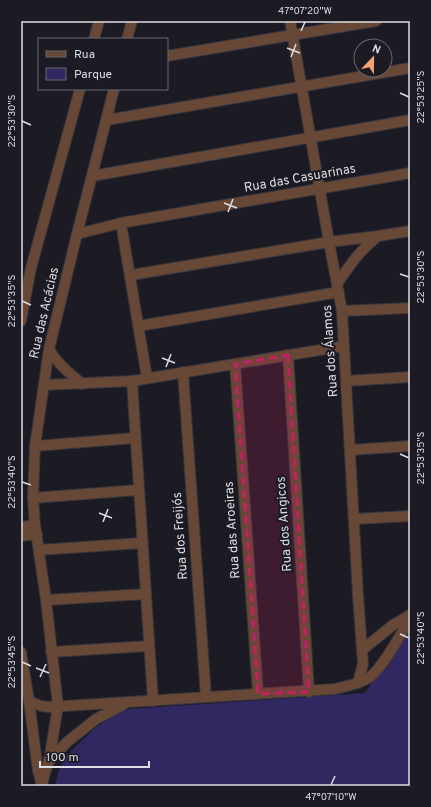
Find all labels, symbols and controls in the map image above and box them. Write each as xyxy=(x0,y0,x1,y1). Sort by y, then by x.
text: 47°07'20"W xyxy=(278,5,332,18)
legend xyxy=(38,38,168,90)
north arrow xyxy=(353,38,393,78)
text: N xyxy=(370,42,383,58)
text: Rua xyxy=(74,47,95,63)
text: Parque xyxy=(74,67,112,83)
text: 22°53'25"S xyxy=(415,70,428,124)
text: 22°53'30"S xyxy=(6,94,19,148)
street label: Rua das Casuarinas xyxy=(243,161,357,197)
text: 22°53'30"S xyxy=(415,250,428,304)
street label: Rua das Acácias xyxy=(27,266,63,360)
text: 22°53'35"S xyxy=(6,275,19,327)
street label: Rua dos Álamos xyxy=(318,304,342,398)
text: 22°53'35"S xyxy=(415,432,428,484)
text: 22°53'40"S xyxy=(6,455,19,509)
street label: Rua dos Angicos xyxy=(274,476,296,572)
street label: Rua das Aroeiras xyxy=(222,481,244,579)
street label: Rua dos Freijós xyxy=(170,492,192,580)
text: 22°53'40"S xyxy=(415,611,428,665)
text: 22°53'45"S xyxy=(6,635,19,689)
scale bar xyxy=(40,743,149,769)
text: 100 m xyxy=(46,750,79,766)
text: 47°07'10"W xyxy=(305,791,357,804)

